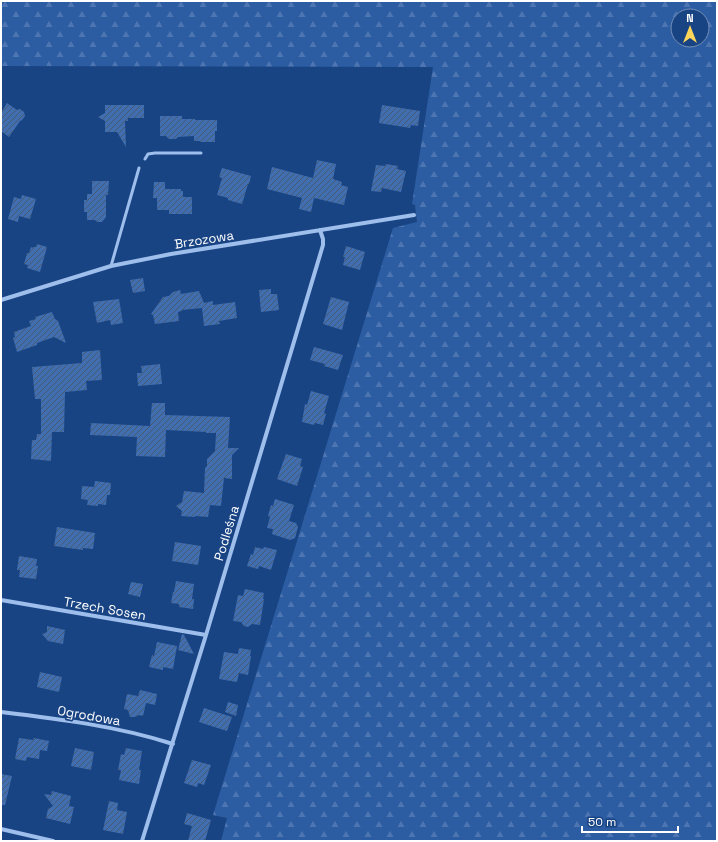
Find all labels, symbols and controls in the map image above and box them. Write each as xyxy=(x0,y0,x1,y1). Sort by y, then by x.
north arrow xyxy=(670,8,710,48)
text: N xyxy=(686,11,694,25)
street label: Brzozowa xyxy=(173,226,236,253)
street label: Podleśna xyxy=(210,503,243,563)
street label: Trzech Sosen xyxy=(62,593,147,624)
street label: Ogrodowa xyxy=(56,702,122,729)
scale bar xyxy=(582,808,678,834)
text: 50 m xyxy=(588,814,616,830)

